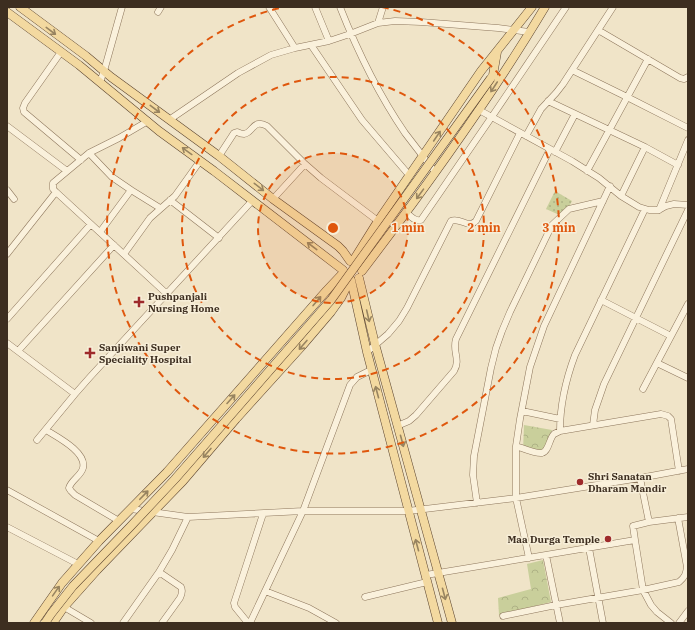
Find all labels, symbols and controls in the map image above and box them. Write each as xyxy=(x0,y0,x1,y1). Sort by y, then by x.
one-way arrow xyxy=(46,26,57,35)
one-way arrow xyxy=(490,81,498,92)
one-way arrow xyxy=(149,105,160,114)
one-way arrow xyxy=(433,131,441,142)
one-way arrow xyxy=(181,146,192,155)
one-way arrow xyxy=(253,183,264,192)
one-way arrow xyxy=(416,188,424,199)
text: 1 min xyxy=(391,220,425,235)
text: 2 min xyxy=(467,220,501,235)
text: 3 min xyxy=(542,220,576,235)
centre of rings xyxy=(326,221,340,235)
one-way arrow xyxy=(307,242,318,250)
place label: Pushpanjali Nursing Home xyxy=(148,290,220,315)
marker: Pushpanjali Nursing Home xyxy=(133,296,145,308)
one-way arrow xyxy=(312,297,321,307)
one-way arrow xyxy=(365,309,373,322)
one-way arrow xyxy=(298,340,307,351)
place label: Sanjiwani Super Speciality Hospital xyxy=(99,341,192,366)
marker: Sanjiwani Super Speciality Hospital xyxy=(84,347,96,359)
one-way arrow xyxy=(373,386,380,399)
one-way arrow xyxy=(226,394,236,404)
one-way arrow xyxy=(398,435,406,448)
one-way arrow xyxy=(202,448,212,458)
place label: Shri Sanatan Dharam Mandir xyxy=(588,470,666,495)
marker: Shri Sanatan Dharam Mandir xyxy=(575,477,585,487)
one-way arrow xyxy=(139,490,149,500)
place label: Maa Durga Temple xyxy=(507,533,600,546)
marker: Maa Durga Temple xyxy=(603,534,613,544)
one-way arrow xyxy=(413,539,421,552)
one-way arrow xyxy=(52,586,60,597)
one-way arrow xyxy=(440,587,448,600)

